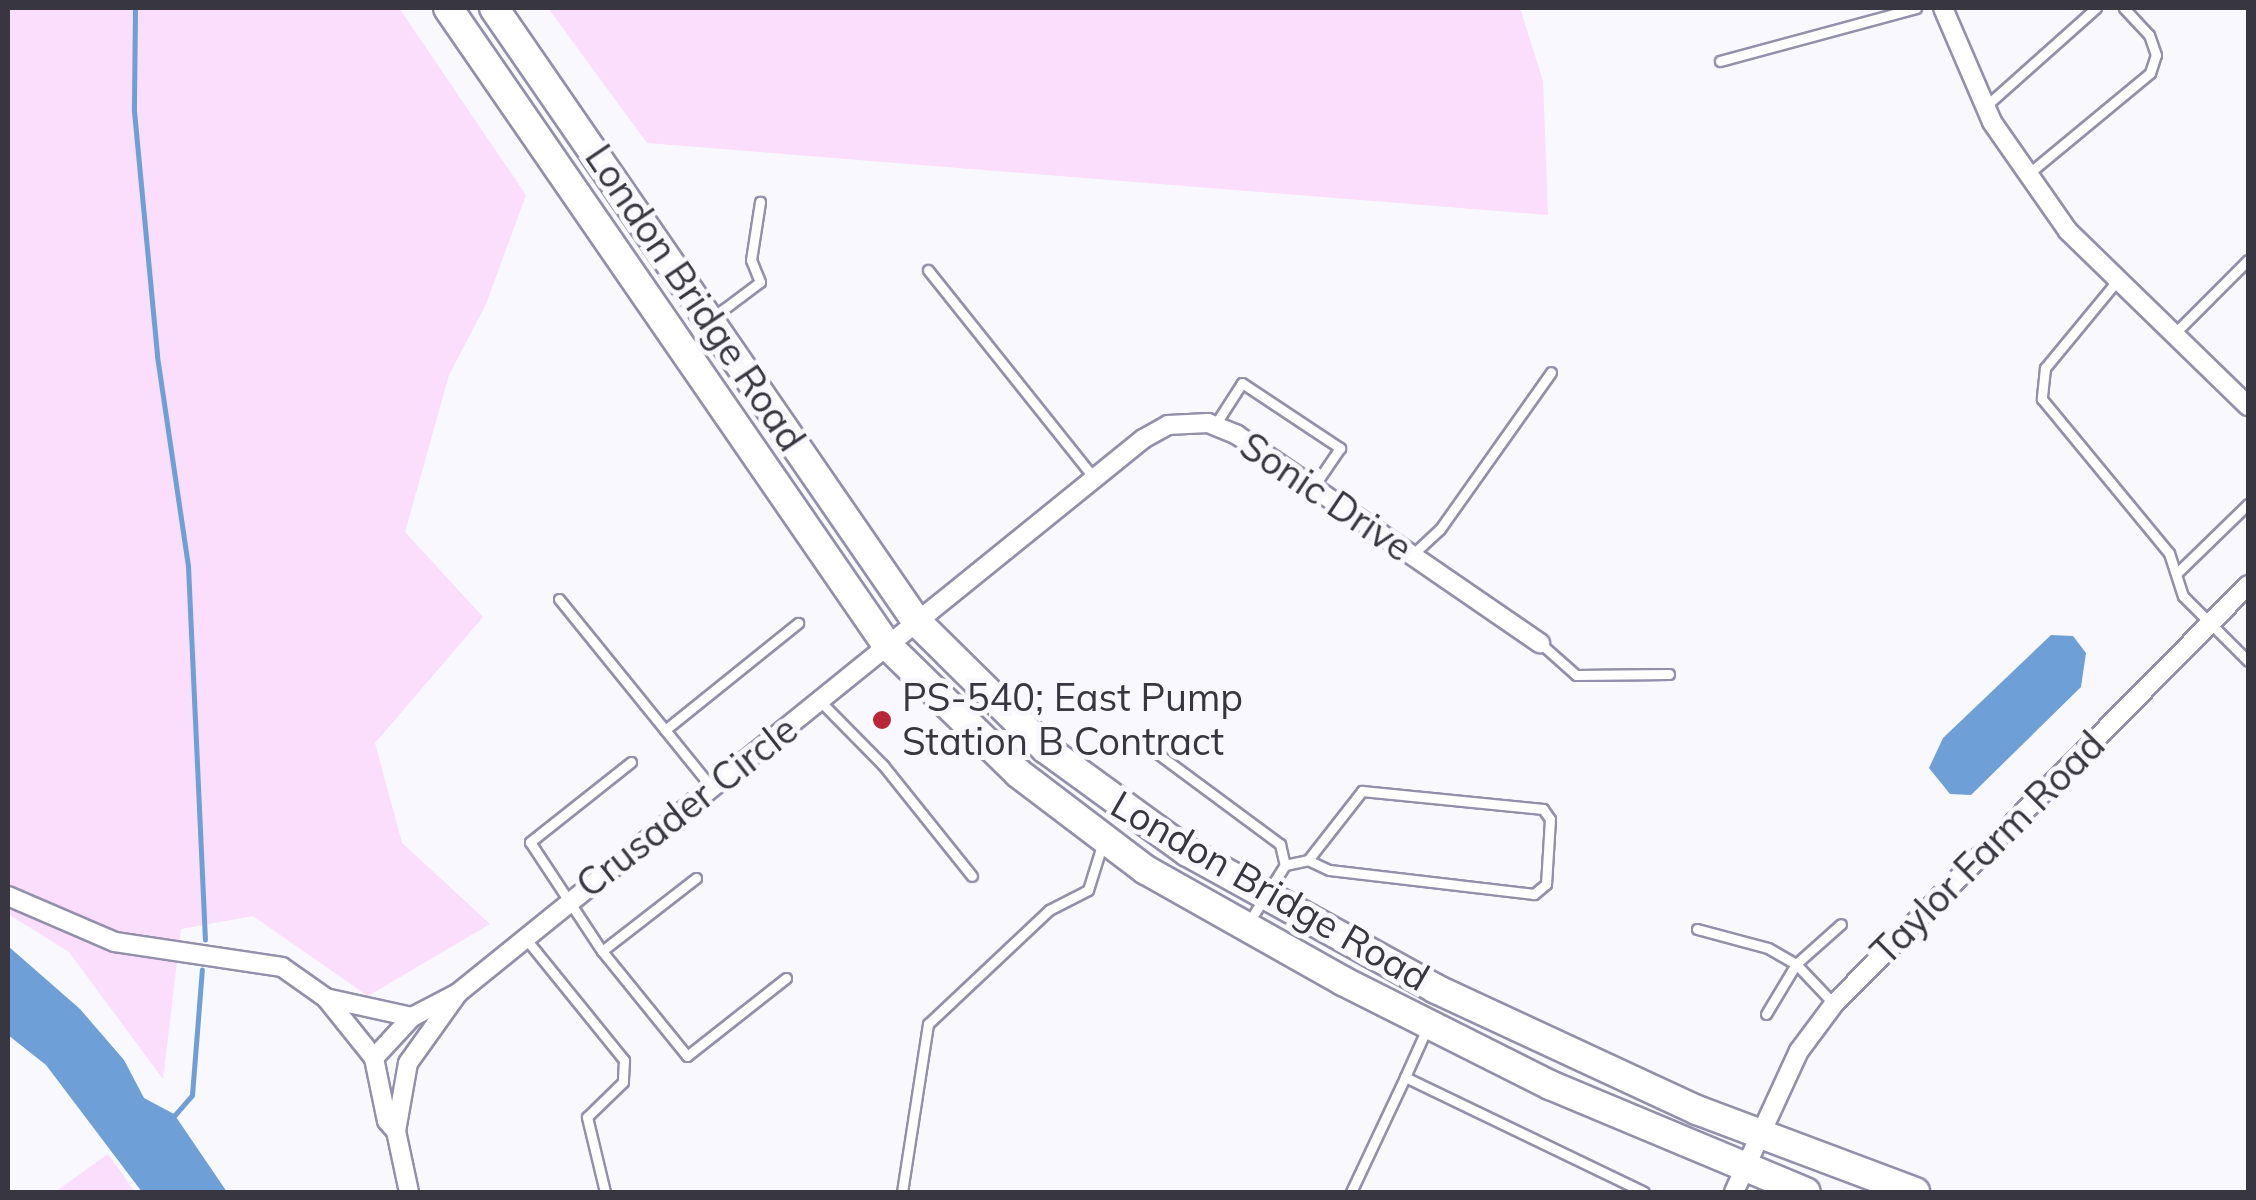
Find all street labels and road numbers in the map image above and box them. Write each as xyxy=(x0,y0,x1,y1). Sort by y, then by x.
street label: London Bridge Road xyxy=(576,136,814,460)
street label: Sonic Drive xyxy=(1232,423,1420,571)
street label: Crusader Circle xyxy=(568,707,806,907)
street label: Taylor Farm Road xyxy=(1862,722,2114,974)
street label: London Bridge Road xyxy=(1103,781,1437,1001)

